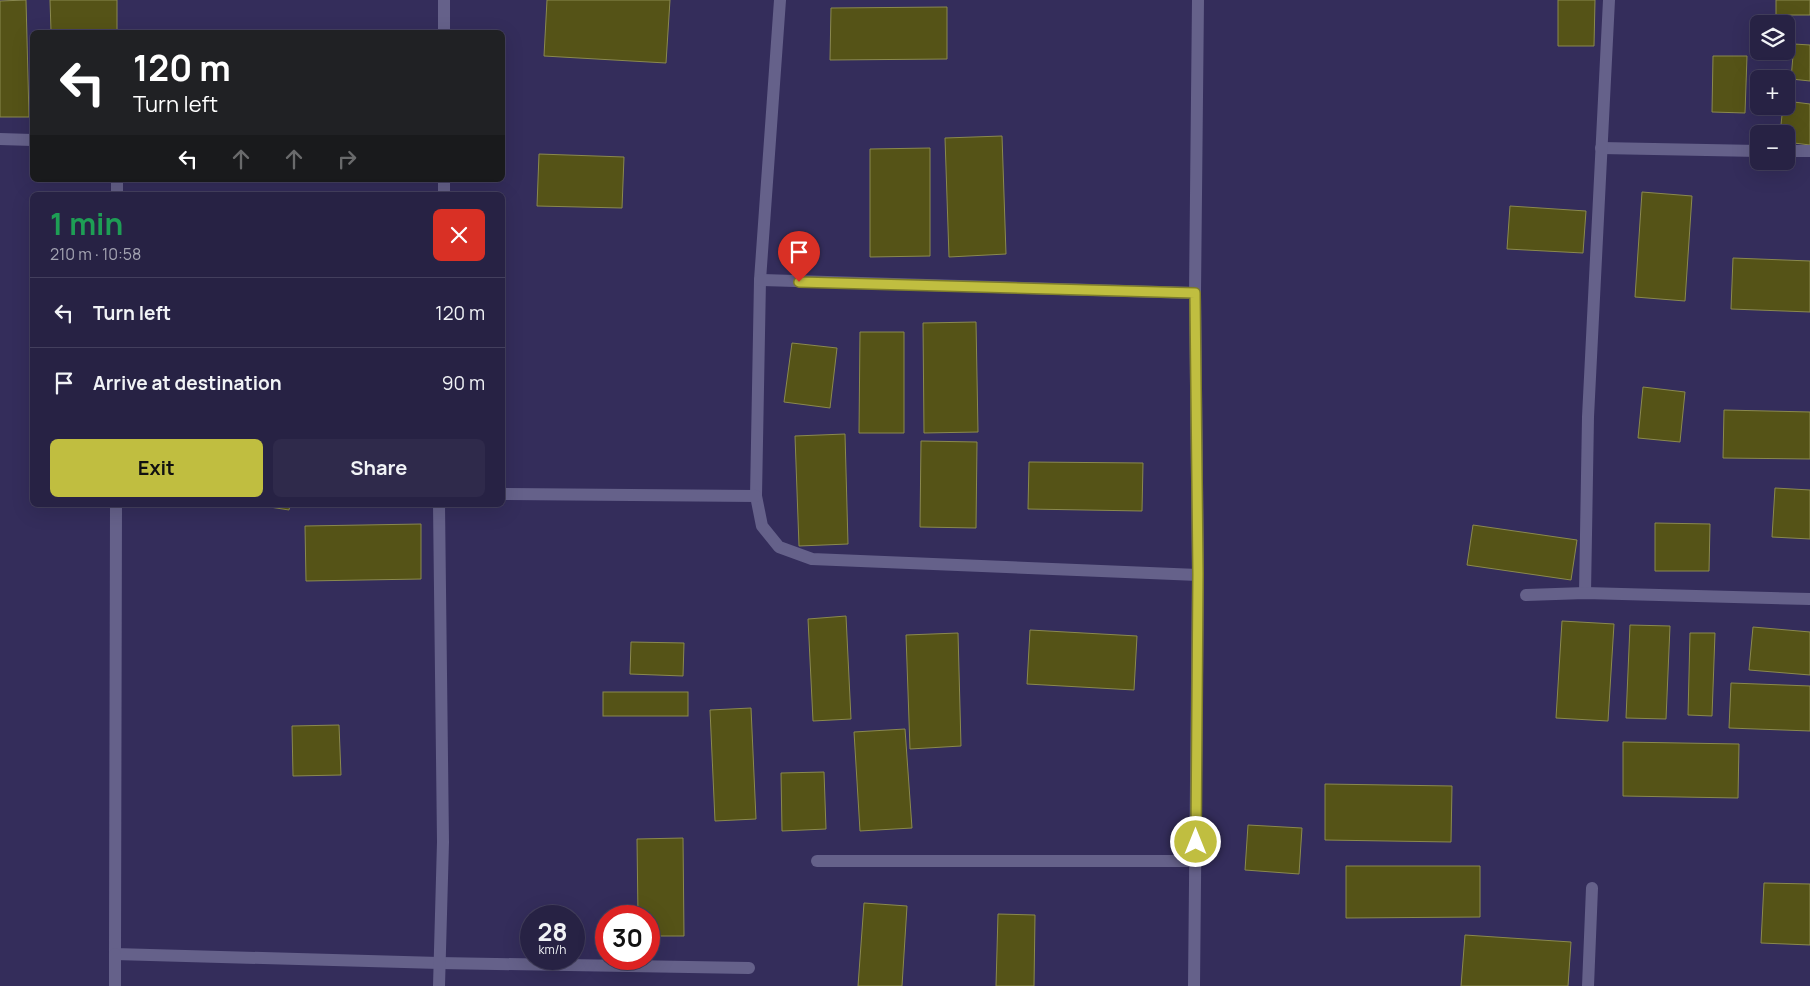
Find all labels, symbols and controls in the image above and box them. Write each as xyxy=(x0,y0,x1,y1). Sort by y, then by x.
map controls xyxy=(1750,15,1795,170)
button: layers xyxy=(1750,15,1795,60)
text: 120 m xyxy=(133,44,231,92)
icon: left xyxy=(50,50,115,115)
button: + xyxy=(1750,70,1795,115)
text: Turn left xyxy=(133,89,218,119)
button: − xyxy=(1750,125,1795,170)
icon: left xyxy=(174,145,202,173)
icon: ahead xyxy=(227,145,255,173)
icon: ahead xyxy=(280,145,308,173)
icon: right xyxy=(333,145,361,173)
text: 1 min xyxy=(50,203,123,244)
button: close xyxy=(433,209,485,261)
pin xyxy=(778,231,820,282)
icon: arrive xyxy=(785,238,813,266)
text: 210 m · 10:58 xyxy=(50,243,141,265)
icon: left xyxy=(50,299,78,327)
text: Turn left xyxy=(93,300,171,326)
text: 120 m xyxy=(435,300,485,326)
icon: arrive xyxy=(50,369,78,397)
text: Arrive at destination xyxy=(93,370,282,396)
text: 90 m xyxy=(442,370,485,396)
button: Exit xyxy=(50,439,263,497)
button: Share xyxy=(273,439,485,497)
position arrow xyxy=(1169,815,1221,867)
speed limit sign: 30 xyxy=(595,905,660,970)
text: 28 xyxy=(537,914,568,949)
text: km/h xyxy=(539,941,566,958)

